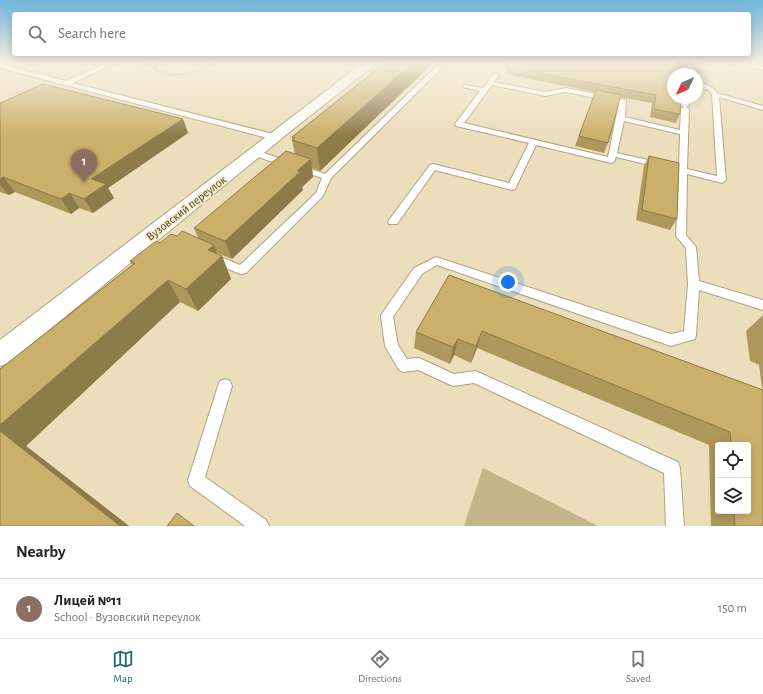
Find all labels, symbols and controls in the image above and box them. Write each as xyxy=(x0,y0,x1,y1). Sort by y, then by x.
search box xyxy=(12,12,751,56)
icon: search xyxy=(26,23,48,45)
text: Search here xyxy=(58,26,126,41)
north arrow xyxy=(667,68,703,104)
pin: 1 xyxy=(71,149,97,182)
street label: Вузовский переулок xyxy=(144,173,229,244)
your location xyxy=(498,272,518,292)
map controls xyxy=(715,442,751,514)
button: locate xyxy=(715,442,751,478)
button: layers xyxy=(715,478,751,514)
text: Nearby xyxy=(16,543,66,560)
text: Лицей №11 xyxy=(54,593,122,608)
text: 1 xyxy=(27,602,31,615)
text: 150 m xyxy=(718,602,747,615)
text: School · Вузовский переулок xyxy=(54,611,201,624)
tab: Map xyxy=(112,648,134,685)
tab: Directions xyxy=(358,648,402,685)
tab: Saved xyxy=(626,648,651,685)

